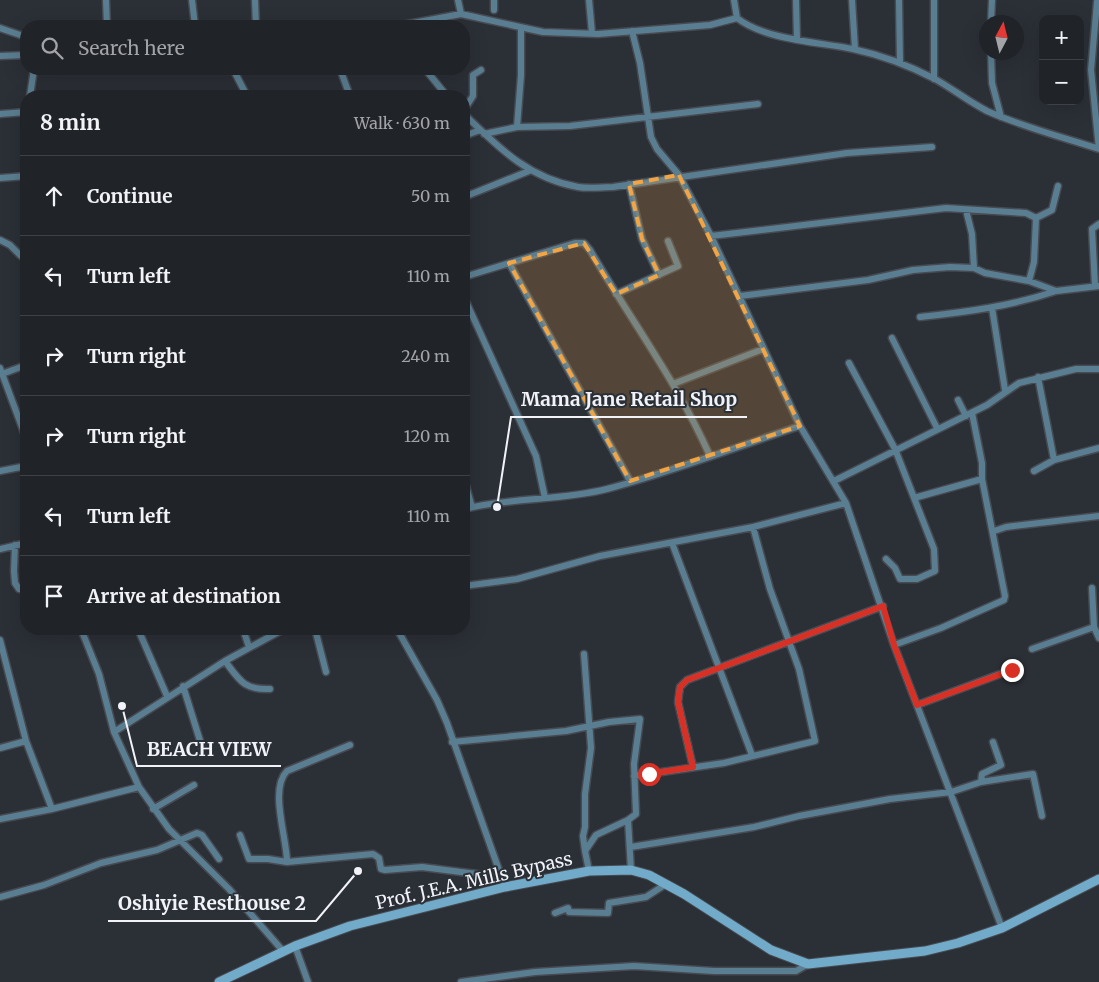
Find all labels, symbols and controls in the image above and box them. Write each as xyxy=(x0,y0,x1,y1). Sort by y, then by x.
north arrow xyxy=(979,15,1024,60)
map controls xyxy=(1039,15,1084,105)
button: + xyxy=(1039,15,1084,60)
search box xyxy=(20,20,470,75)
icon: search xyxy=(38,34,66,62)
text: Search here xyxy=(78,36,185,60)
button: − xyxy=(1039,60,1084,105)
text: 8 min xyxy=(40,109,101,136)
text: Walk · 630 m xyxy=(354,113,450,133)
icon: ahead xyxy=(40,182,68,210)
text: Continue xyxy=(87,184,173,208)
text: 50 m xyxy=(411,186,450,206)
icon: left xyxy=(40,262,68,290)
text: Turn left xyxy=(87,264,171,288)
text: 110 m xyxy=(407,266,450,286)
icon: right xyxy=(40,342,68,370)
text: Turn right xyxy=(87,344,186,368)
text: 240 m xyxy=(401,346,450,366)
callout: Mama Jane Retail Shop xyxy=(511,383,747,417)
text: Mama Jane Retail Shop xyxy=(521,387,737,411)
icon: right xyxy=(40,422,68,450)
text: Turn right xyxy=(87,424,186,448)
text: 120 m xyxy=(404,426,450,446)
icon: left xyxy=(40,502,68,530)
text: Turn left xyxy=(87,504,171,528)
text: 110 m xyxy=(407,506,450,526)
icon: arrive xyxy=(40,582,68,610)
text: Arrive at destination xyxy=(87,584,281,608)
route end xyxy=(1001,659,1024,682)
callout: BEACH VIEW xyxy=(137,732,281,766)
text: BEACH VIEW xyxy=(147,737,272,761)
route start xyxy=(638,763,661,786)
street label: Prof. J.E.A. Mills Bypass xyxy=(373,847,575,914)
callout: Oshiyie Resthouse 2 xyxy=(108,887,316,921)
text: Oshiyie Resthouse 2 xyxy=(118,891,306,915)

